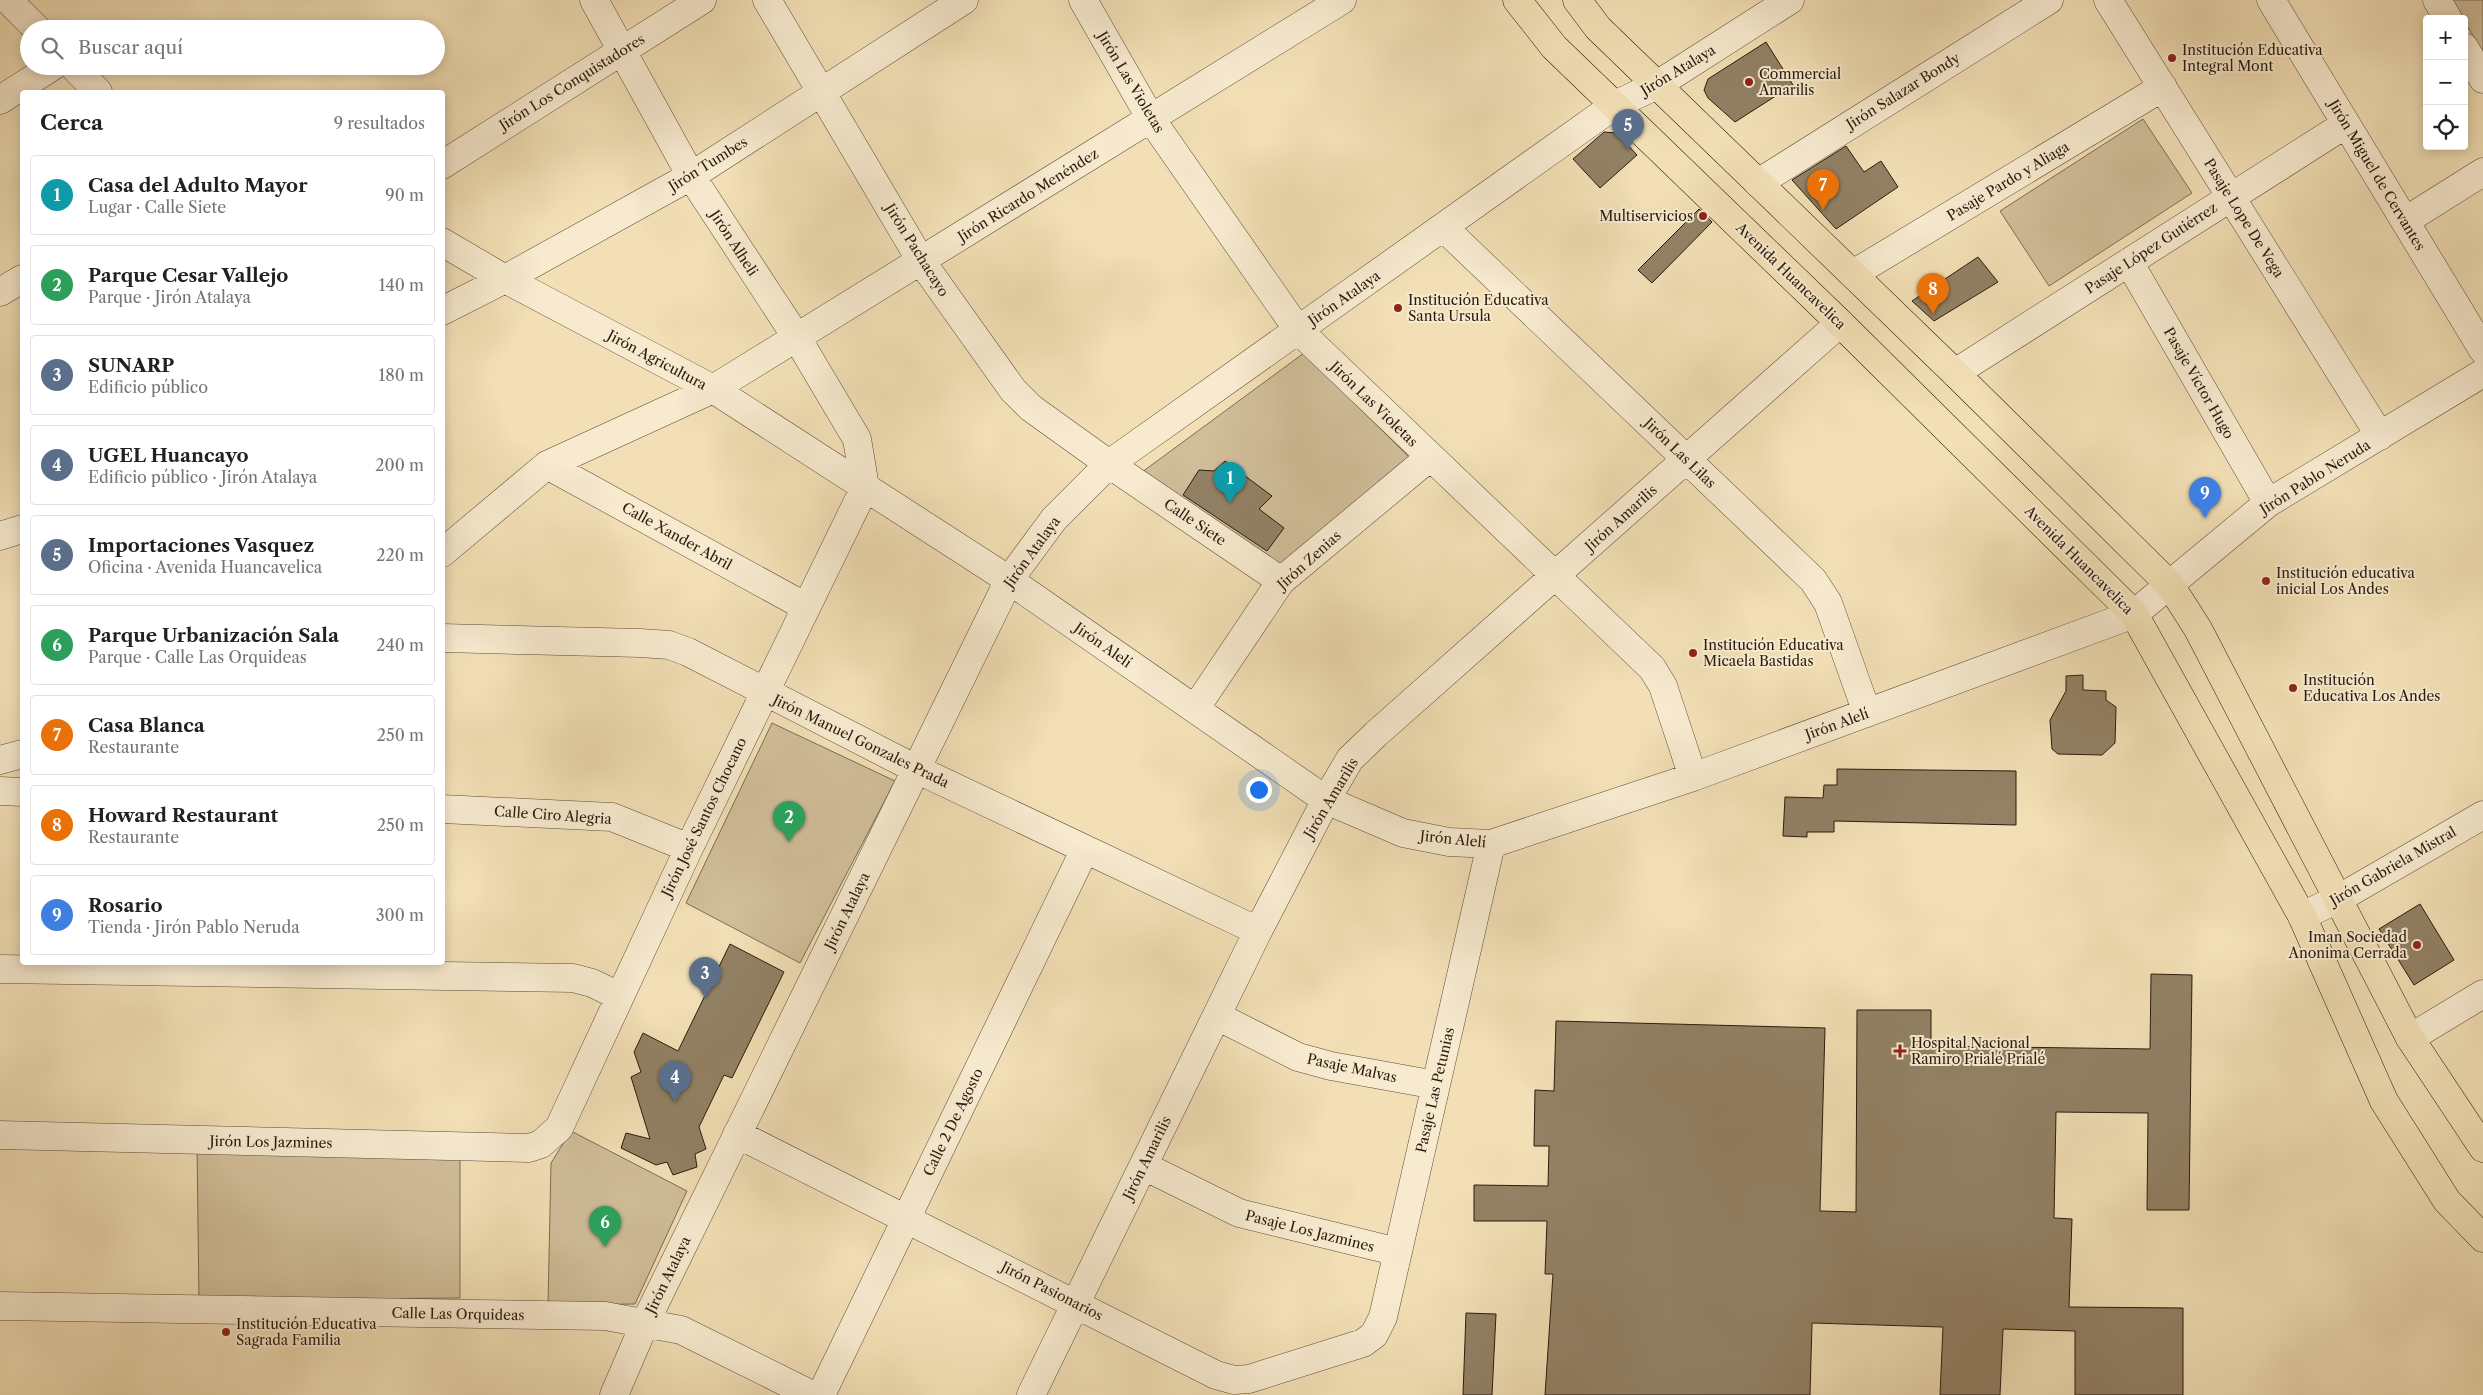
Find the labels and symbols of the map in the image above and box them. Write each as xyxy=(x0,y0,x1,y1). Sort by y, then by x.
street label: Jirón Las Violetas xyxy=(1093,26,1168,136)
street label: Jirón Los Conquistadores xyxy=(494,30,648,135)
street label: Jirón Atalaya xyxy=(1636,40,1719,100)
place label: Institución Educativa Integral Mont xyxy=(2182,41,2323,75)
street label: Jirón Salazar Bondy xyxy=(1841,49,1963,134)
marker: Institución Educativa Integral Mont xyxy=(2166,52,2178,64)
place label: Commercial Amarilis xyxy=(1758,65,1841,99)
marker: Commercial Amarilis xyxy=(1743,76,1755,88)
street label: Jirón Miguel de Cervantes xyxy=(2324,94,2429,254)
pin: 5 xyxy=(1612,109,1644,150)
street label: Jirón Tumbes xyxy=(663,133,751,196)
street label: Pasaje Pardo y Aliaga xyxy=(1944,137,2073,225)
street label: Jirón Ricardo Menéndez xyxy=(953,144,1102,247)
street label: Pasaje Lope De Vega xyxy=(2200,155,2288,281)
pin: 7 xyxy=(1807,169,1839,210)
street label: Jirón Pachacayo xyxy=(880,198,953,300)
street label: Pasaje López Gutiérrez xyxy=(2081,198,2221,298)
street label: Jirón Alheli xyxy=(705,205,762,279)
place label: Multiservicios xyxy=(1599,207,1693,225)
marker: Multiservicios xyxy=(1697,210,1709,222)
street label: Avenida Huancavelica xyxy=(1731,218,1850,334)
street label: Jirón Atalaya xyxy=(1303,266,1384,331)
pin: 8 xyxy=(1917,273,1949,314)
place label: Institución Educativa Santa Ursula xyxy=(1408,291,1549,325)
marker: Institución Educativa Santa Ursula xyxy=(1392,302,1404,314)
street label: Pasaje Víctor Hugo xyxy=(2160,324,2238,442)
street label: Jirón Agricultura xyxy=(602,325,710,394)
street label: Jirón Las Violetas xyxy=(1325,356,1422,451)
street label: Jirón Las Lilas xyxy=(1639,413,1720,492)
street label: Jirón Pablo Neruda xyxy=(2255,435,2374,519)
pin: 1 xyxy=(1214,462,1246,503)
pin: 9 xyxy=(2189,477,2221,518)
street label: Jirón Amarilis xyxy=(1580,481,1661,556)
street label: Calle Siete xyxy=(1160,495,1230,549)
street label: Calle Xander Abril xyxy=(619,498,735,574)
street label: Avenida Huancavelica xyxy=(2020,501,2137,618)
street label: Jirón Atalaya xyxy=(999,512,1064,593)
street label: Jirón Zenias xyxy=(1272,527,1345,595)
place label: Institución educativa inicial Los Andes xyxy=(2276,564,2415,598)
marker: Institución educativa inicial Los Andes xyxy=(2260,575,2272,587)
street label: Jirón Alelí xyxy=(1069,617,1135,671)
place label: Institución Educativa Micaela Bastidas xyxy=(1703,636,1844,670)
marker: Institución Educativa Micaela Bastidas xyxy=(1687,647,1699,659)
place label: Institución Educativa Los Andes xyxy=(2303,671,2440,705)
marker: Institución Educativa Los Andes xyxy=(2287,682,2299,694)
street label: Jirón Manuel Gonzales Prada xyxy=(768,690,953,792)
street label: Jirón Alelí xyxy=(1801,704,1871,744)
street label: Jirón José Santos Chocano xyxy=(657,734,750,901)
street label: Jirón Amarilis xyxy=(1299,754,1362,843)
your location xyxy=(1246,777,1272,803)
pin: 2 xyxy=(773,801,805,842)
street label: Calle Ciro Alegria xyxy=(494,802,613,828)
street label: Jirón Gabriela Mistral xyxy=(2325,822,2459,911)
street label: Jirón Alelí xyxy=(1417,826,1487,851)
street label: Jirón Atalaya xyxy=(820,869,874,954)
place label: Iman Sociedad Anonima Cerrada xyxy=(2288,928,2408,962)
marker: Iman Sociedad Anonima Cerrada xyxy=(2411,939,2423,951)
pin: 3 xyxy=(689,957,721,998)
street label: Pasaje Las Petunias xyxy=(1412,1025,1458,1155)
place label: Hospital Nacional Ramiro Prialé Prialé xyxy=(1911,1034,2045,1068)
marker: Hospital Nacional Ramiro Prialé Prialé xyxy=(1893,1044,1907,1058)
street label: Pasaje Malvas xyxy=(1305,1050,1399,1086)
pin: 4 xyxy=(659,1061,691,1102)
street label: Calle 2 De Agosto xyxy=(919,1065,987,1179)
street label: Jirón Amarilis xyxy=(1118,1113,1175,1205)
street label: Jirón Los Jazmines xyxy=(207,1132,333,1152)
pin: 6 xyxy=(589,1206,621,1247)
street label: Pasaje Los Jazmines xyxy=(1244,1206,1376,1256)
street label: Jirón Atalaya xyxy=(641,1233,695,1318)
street label: Jirón Pasionarios xyxy=(996,1257,1106,1325)
street label: Calle Las Orquideas xyxy=(391,1304,525,1324)
place label: Institución Educativa Sagrada Familia xyxy=(236,1315,377,1349)
marker: Institución Educativa Sagrada Familia xyxy=(220,1326,232,1338)

